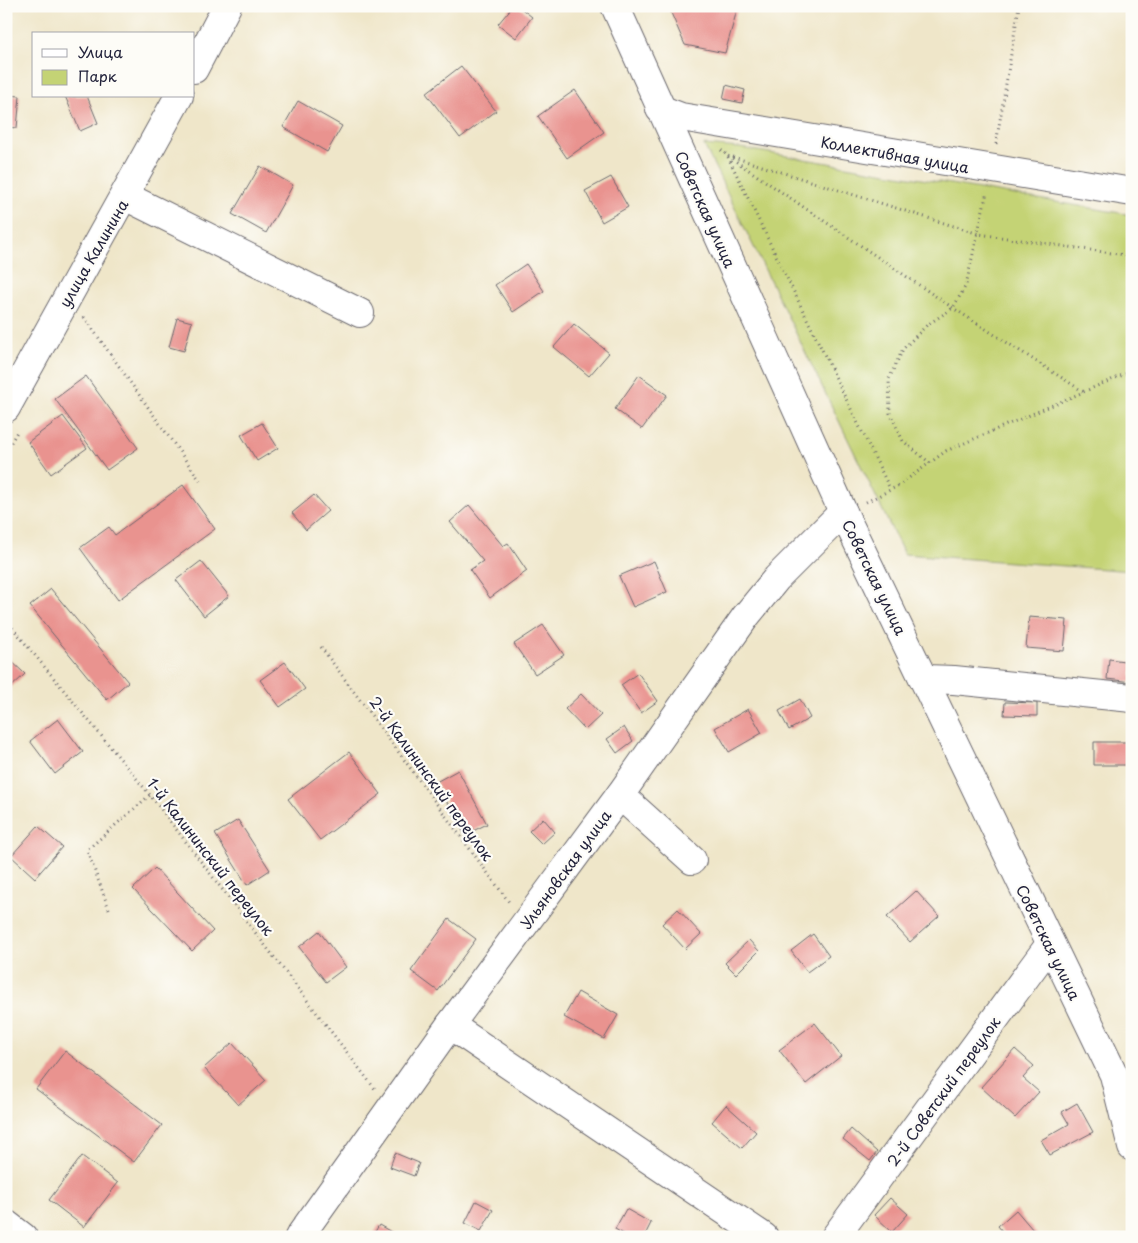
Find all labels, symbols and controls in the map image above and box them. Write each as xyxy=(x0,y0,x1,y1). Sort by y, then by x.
legend xyxy=(32,32,195,98)
text: Улица xyxy=(78,40,123,63)
text: Парк xyxy=(78,64,117,87)
street label: Коллективная улица xyxy=(819,130,971,178)
street label: Советская улица xyxy=(670,147,742,272)
street label: улица Калинина xyxy=(53,194,134,311)
street label: Советская улица xyxy=(837,515,913,639)
street label: 2-й Калининский переулок xyxy=(364,691,500,865)
street label: 1-й Калининский переулок xyxy=(142,772,280,940)
street label: Ульяновская улица xyxy=(514,804,616,933)
street label: Советская улица xyxy=(1011,880,1087,1004)
street label: 2-й Советский переулок xyxy=(881,1011,1005,1171)

